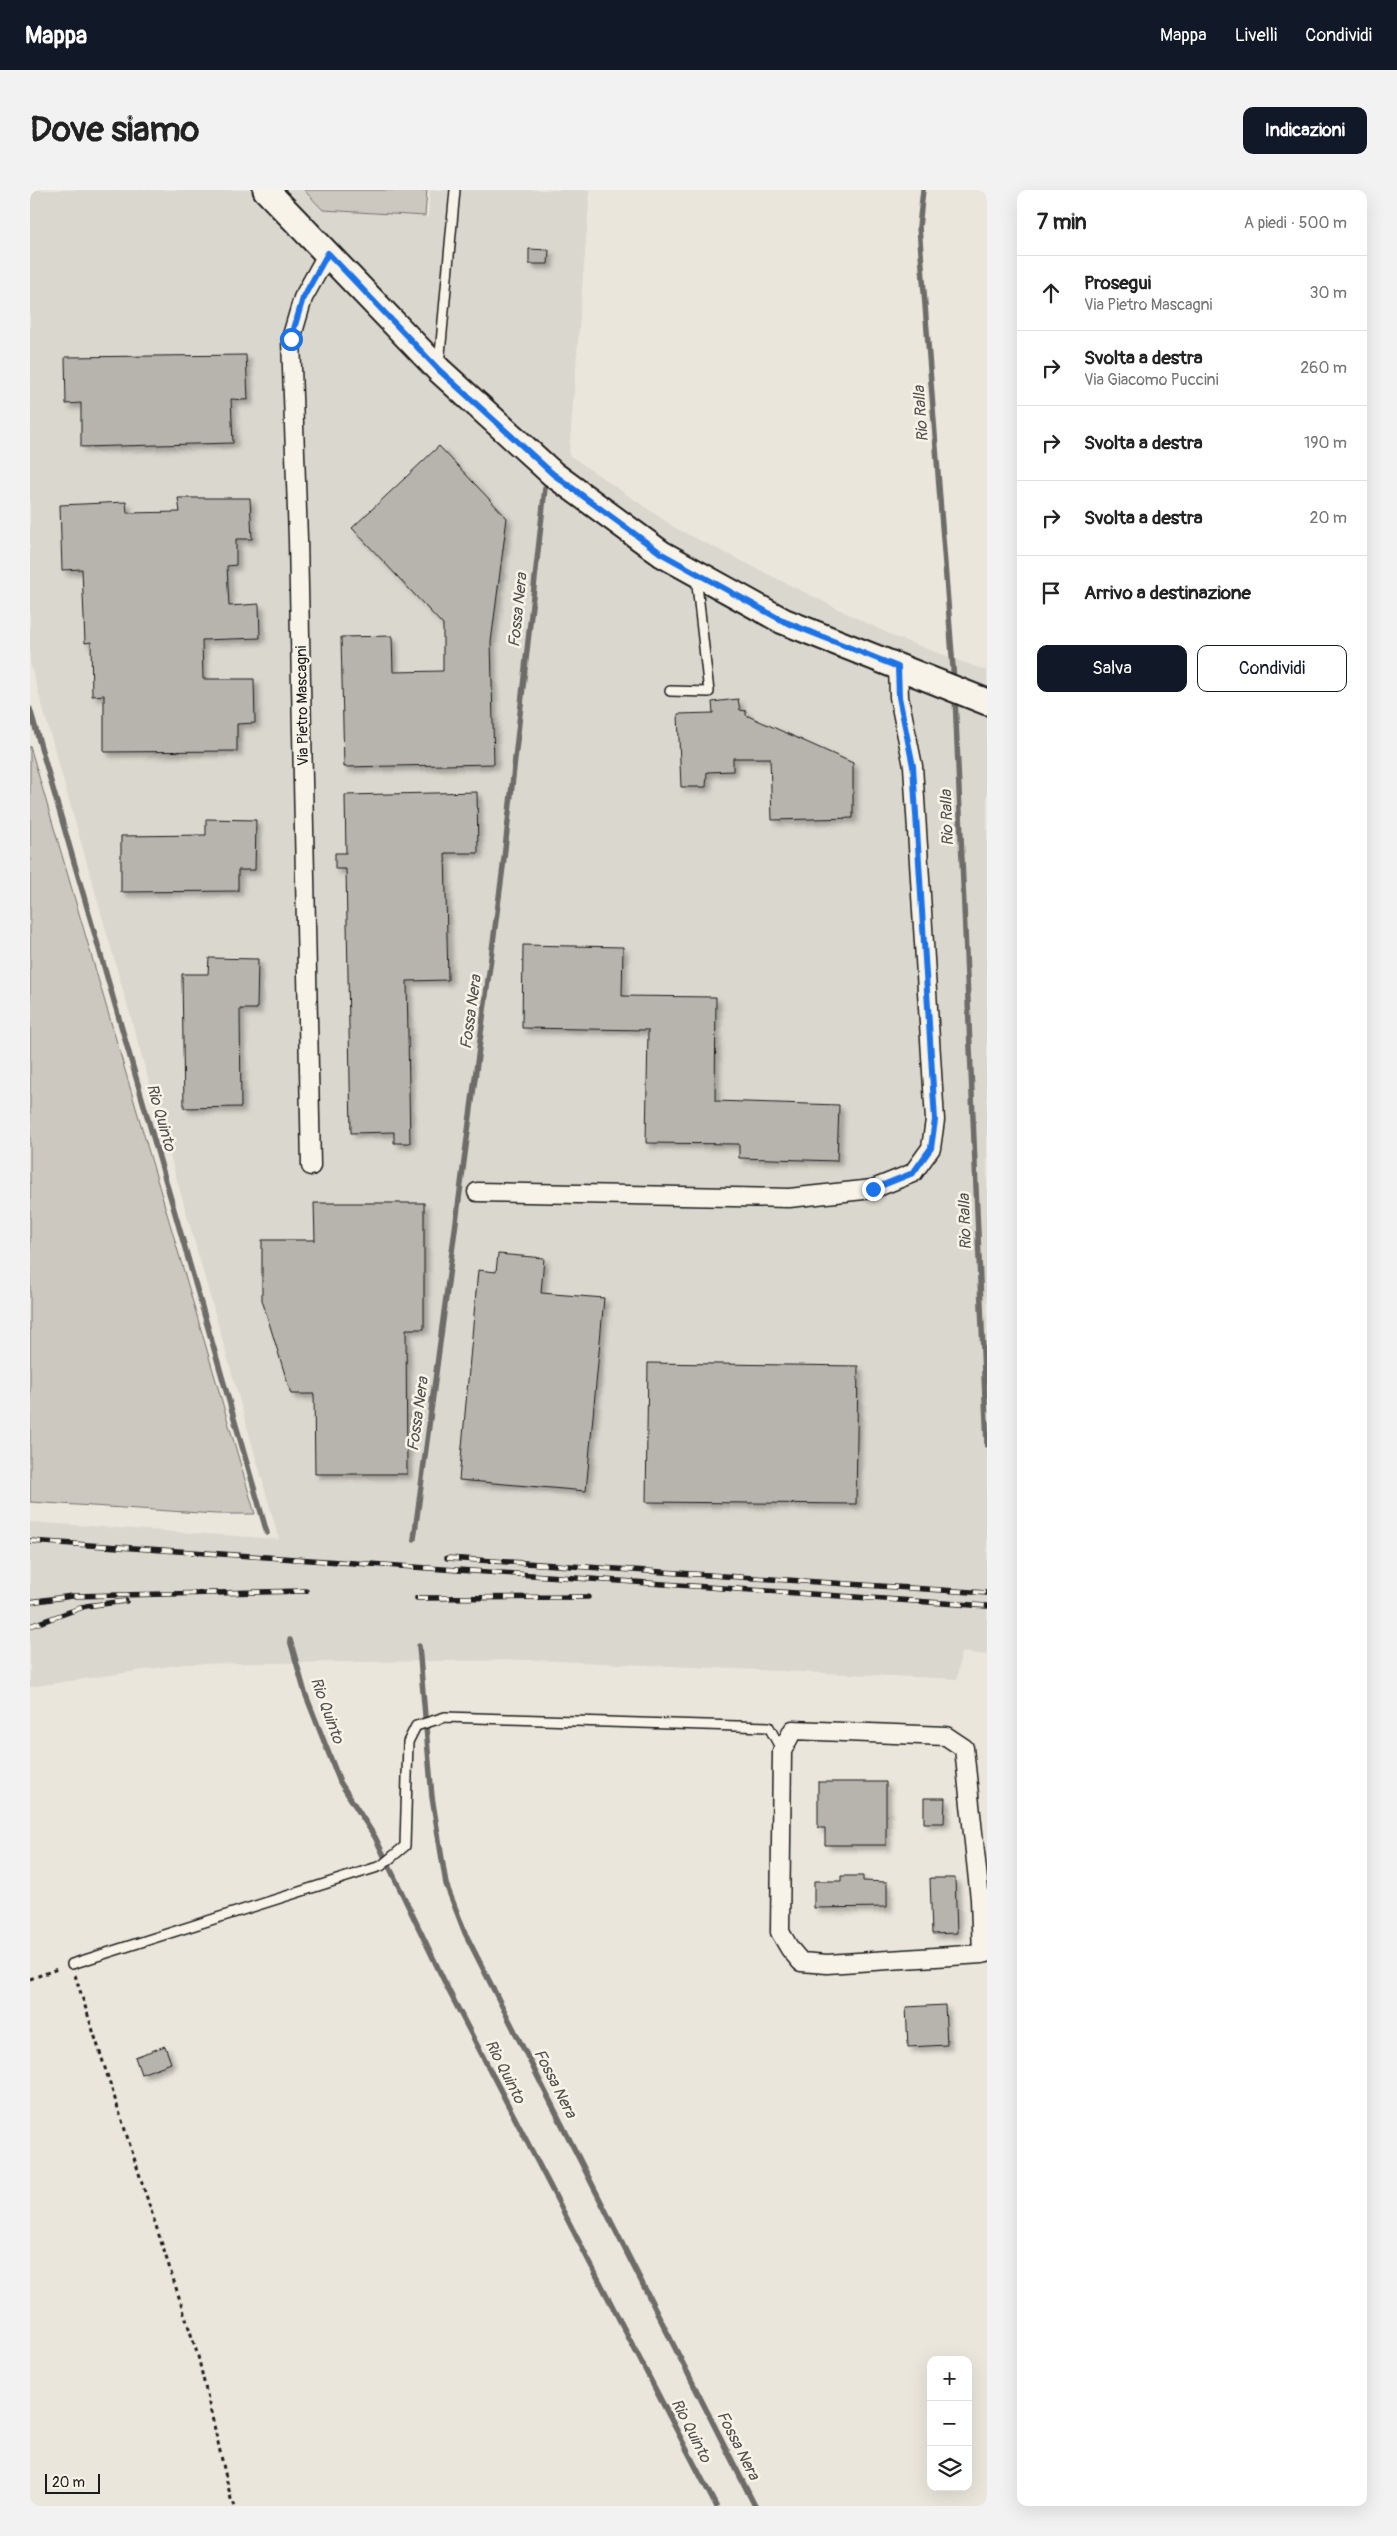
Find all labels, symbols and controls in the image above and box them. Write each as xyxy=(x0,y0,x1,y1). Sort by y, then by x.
text: Mappa xyxy=(25,21,87,50)
text: Mappa xyxy=(1160,24,1207,47)
text: Livelli xyxy=(1235,24,1277,47)
text: Condividi xyxy=(1305,24,1372,47)
button: Indicazioni xyxy=(1243,107,1367,154)
text: Dove siamo xyxy=(30,108,199,152)
text: 7 min xyxy=(1037,209,1087,236)
text: A piedi · 500 m xyxy=(1244,213,1347,233)
text: Prosegui xyxy=(1084,271,1151,295)
icon: ahead xyxy=(1037,279,1065,307)
text: 30 m xyxy=(1309,283,1347,303)
text: Via Pietro Mascagni xyxy=(1084,295,1212,315)
route start xyxy=(280,328,303,351)
text: Svolta a destra xyxy=(1084,346,1203,370)
icon: right xyxy=(1037,354,1065,382)
text: 260 m xyxy=(1300,358,1347,378)
text: Via Giacomo Puccini xyxy=(1084,370,1218,390)
water label: Rio Ralla xyxy=(909,384,933,443)
icon: right xyxy=(1037,429,1065,457)
text: Svolta a destra xyxy=(1084,431,1203,455)
text: 190 m xyxy=(1304,433,1347,453)
icon: right xyxy=(1037,504,1065,532)
text: Svolta a destra xyxy=(1084,506,1203,530)
text: 20 m xyxy=(1309,508,1347,528)
water label: Fossa Nera xyxy=(504,570,532,648)
icon: arrive xyxy=(1037,579,1065,607)
text: Arrivo a destinazione xyxy=(1084,581,1251,605)
street label: Via Pietro Mascagni xyxy=(292,645,313,766)
button: Salva xyxy=(1037,645,1187,692)
button: Condividi xyxy=(1197,645,1347,692)
water label: Rio Ralla xyxy=(936,788,958,846)
water label: Fossa Nera xyxy=(456,972,486,1050)
water label: Rio Quinto xyxy=(142,1082,180,1154)
route end xyxy=(862,1178,885,1201)
water label: Rio Ralla xyxy=(954,1192,976,1250)
water label: Fossa Nera xyxy=(403,1374,433,1452)
water label: Rio Quinto xyxy=(306,1675,349,1747)
water label: Rio Quinto xyxy=(481,2036,530,2108)
water label: Fossa Nera xyxy=(529,2046,582,2123)
map controls xyxy=(927,2356,972,2491)
button: + xyxy=(927,2356,972,2401)
water label: Rio Quinto xyxy=(667,2395,716,2467)
button: − xyxy=(927,2401,972,2446)
water label: Fossa Nera xyxy=(712,2408,765,2485)
button: layers xyxy=(927,2446,972,2491)
scale bar xyxy=(45,2471,100,2494)
text: 20 m xyxy=(52,2474,85,2491)

